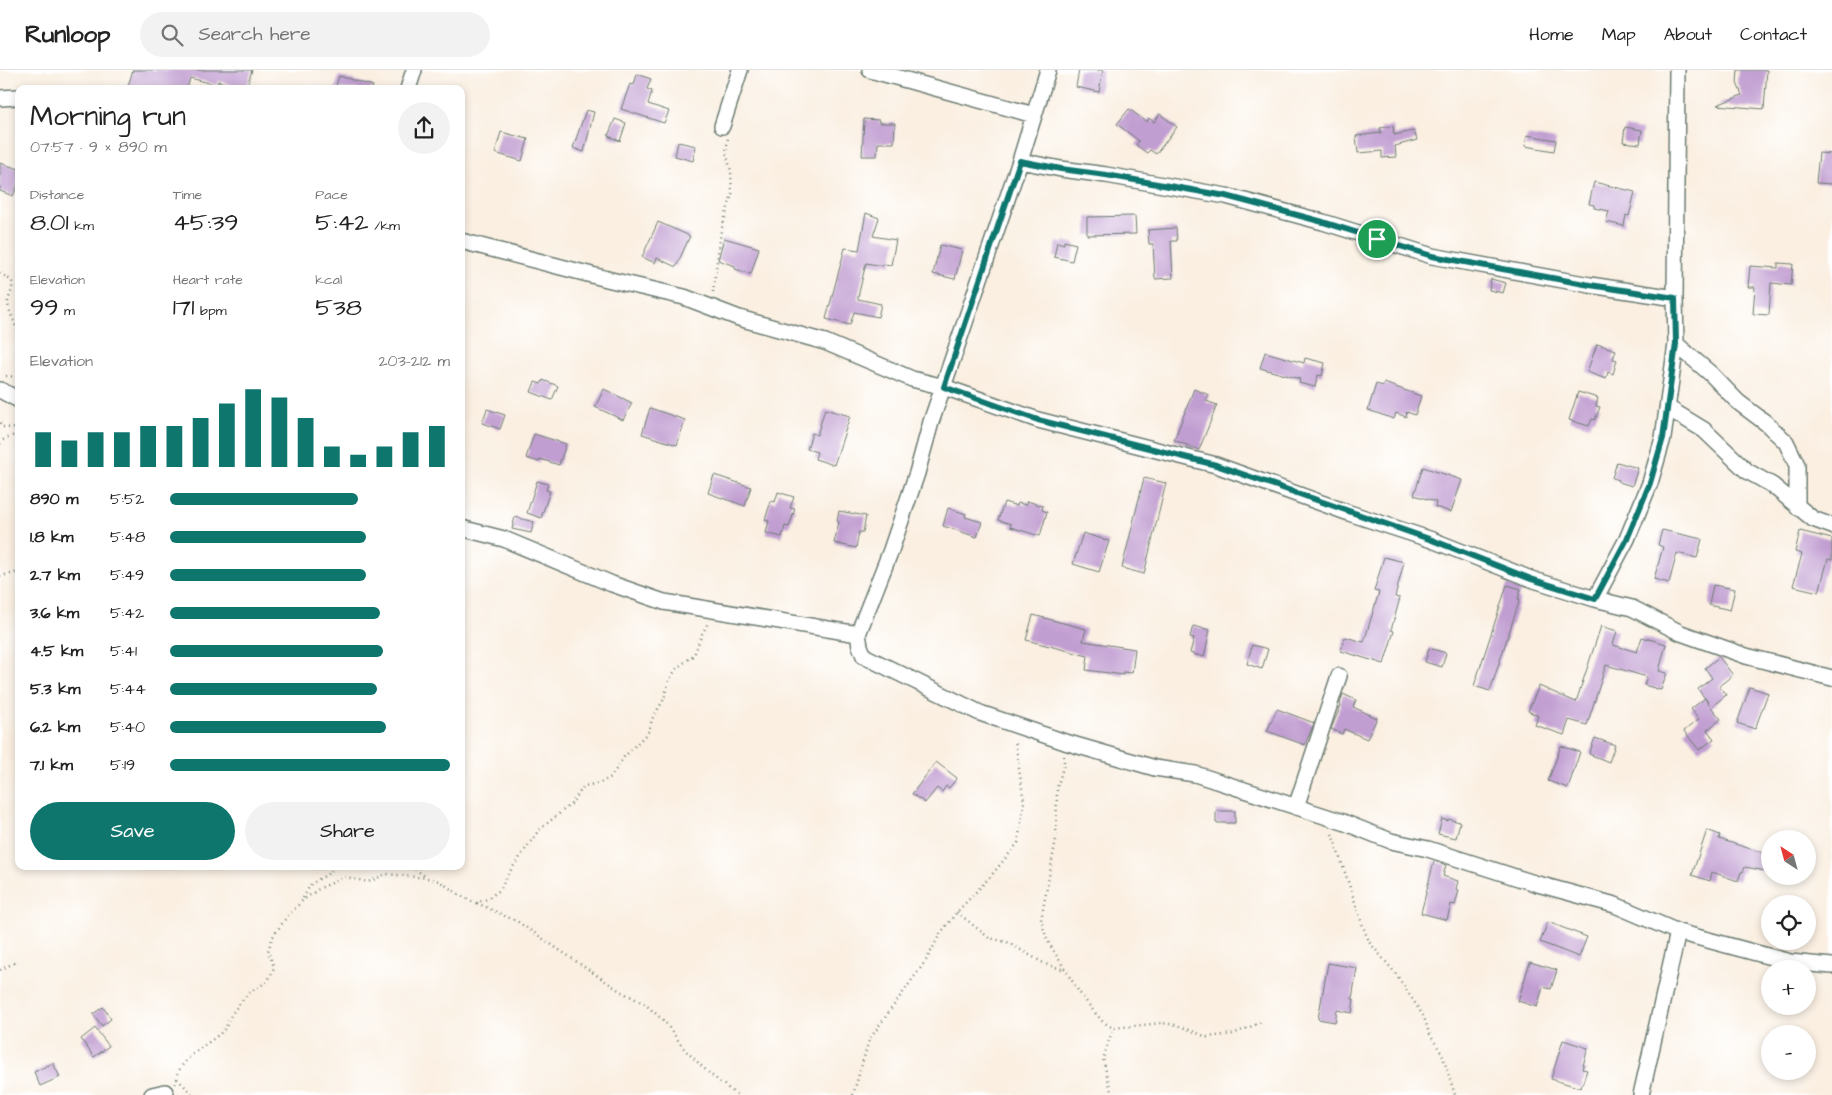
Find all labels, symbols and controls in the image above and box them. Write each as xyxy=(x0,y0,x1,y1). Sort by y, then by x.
search box xyxy=(140,12,490,57)
text: Runloop xyxy=(25,18,110,52)
icon: search xyxy=(158,21,186,49)
text: Search here xyxy=(198,21,311,48)
text: Home xyxy=(1529,22,1574,47)
text: Map xyxy=(1602,22,1636,47)
text: About xyxy=(1664,22,1712,47)
text: Contact xyxy=(1740,22,1807,47)
text: Morning run xyxy=(30,97,186,136)
button: share xyxy=(398,102,450,154)
text: 07:57 · 9 × 890 m xyxy=(30,136,167,158)
text: Distance xyxy=(30,185,84,205)
text: Time xyxy=(173,185,202,205)
text: Pace xyxy=(315,185,348,205)
text: 8.01 xyxy=(30,205,69,240)
text: 45:39 xyxy=(173,205,239,240)
text: 5:42 xyxy=(315,205,369,240)
text: km xyxy=(69,216,94,236)
text: /km xyxy=(369,216,400,236)
pin xyxy=(1356,218,1398,260)
icon: arrive xyxy=(1363,225,1391,253)
text: Elevation xyxy=(30,270,85,290)
text: Heart rate xyxy=(173,270,243,290)
text: kcal xyxy=(315,270,342,290)
text: 99 xyxy=(30,290,58,325)
text: 171 xyxy=(173,290,194,325)
text: 538 xyxy=(315,290,362,325)
text: m xyxy=(58,301,75,321)
text: bpm xyxy=(194,301,227,321)
text: Elevation xyxy=(30,350,93,372)
text: 203–212 m xyxy=(378,350,450,372)
text: 890 m xyxy=(30,488,78,510)
text: 5:52 xyxy=(110,488,144,510)
text: 1.8 km xyxy=(30,526,73,548)
text: 5:48 xyxy=(110,526,145,548)
text: 2.7 km xyxy=(30,564,80,586)
text: 5:49 xyxy=(110,564,144,586)
text: 3.6 km xyxy=(30,602,79,624)
text: 5:42 xyxy=(110,602,144,624)
text: 4.5 km xyxy=(30,640,83,662)
text: 5:41 xyxy=(110,640,137,662)
text: 5.3 km xyxy=(30,678,80,700)
text: 5:44 xyxy=(110,678,146,700)
text: 6.2 km xyxy=(30,716,80,738)
text: 5:40 xyxy=(110,716,145,738)
text: 7.1 km xyxy=(30,754,73,776)
text: 5:19 xyxy=(110,754,135,776)
button: Save xyxy=(30,802,235,860)
button: Share xyxy=(245,802,450,860)
north arrow xyxy=(1761,830,1816,885)
map controls xyxy=(1761,830,1816,1080)
button: locate xyxy=(1761,895,1816,950)
button: + xyxy=(1761,960,1816,1015)
button: − xyxy=(1761,1025,1816,1080)

